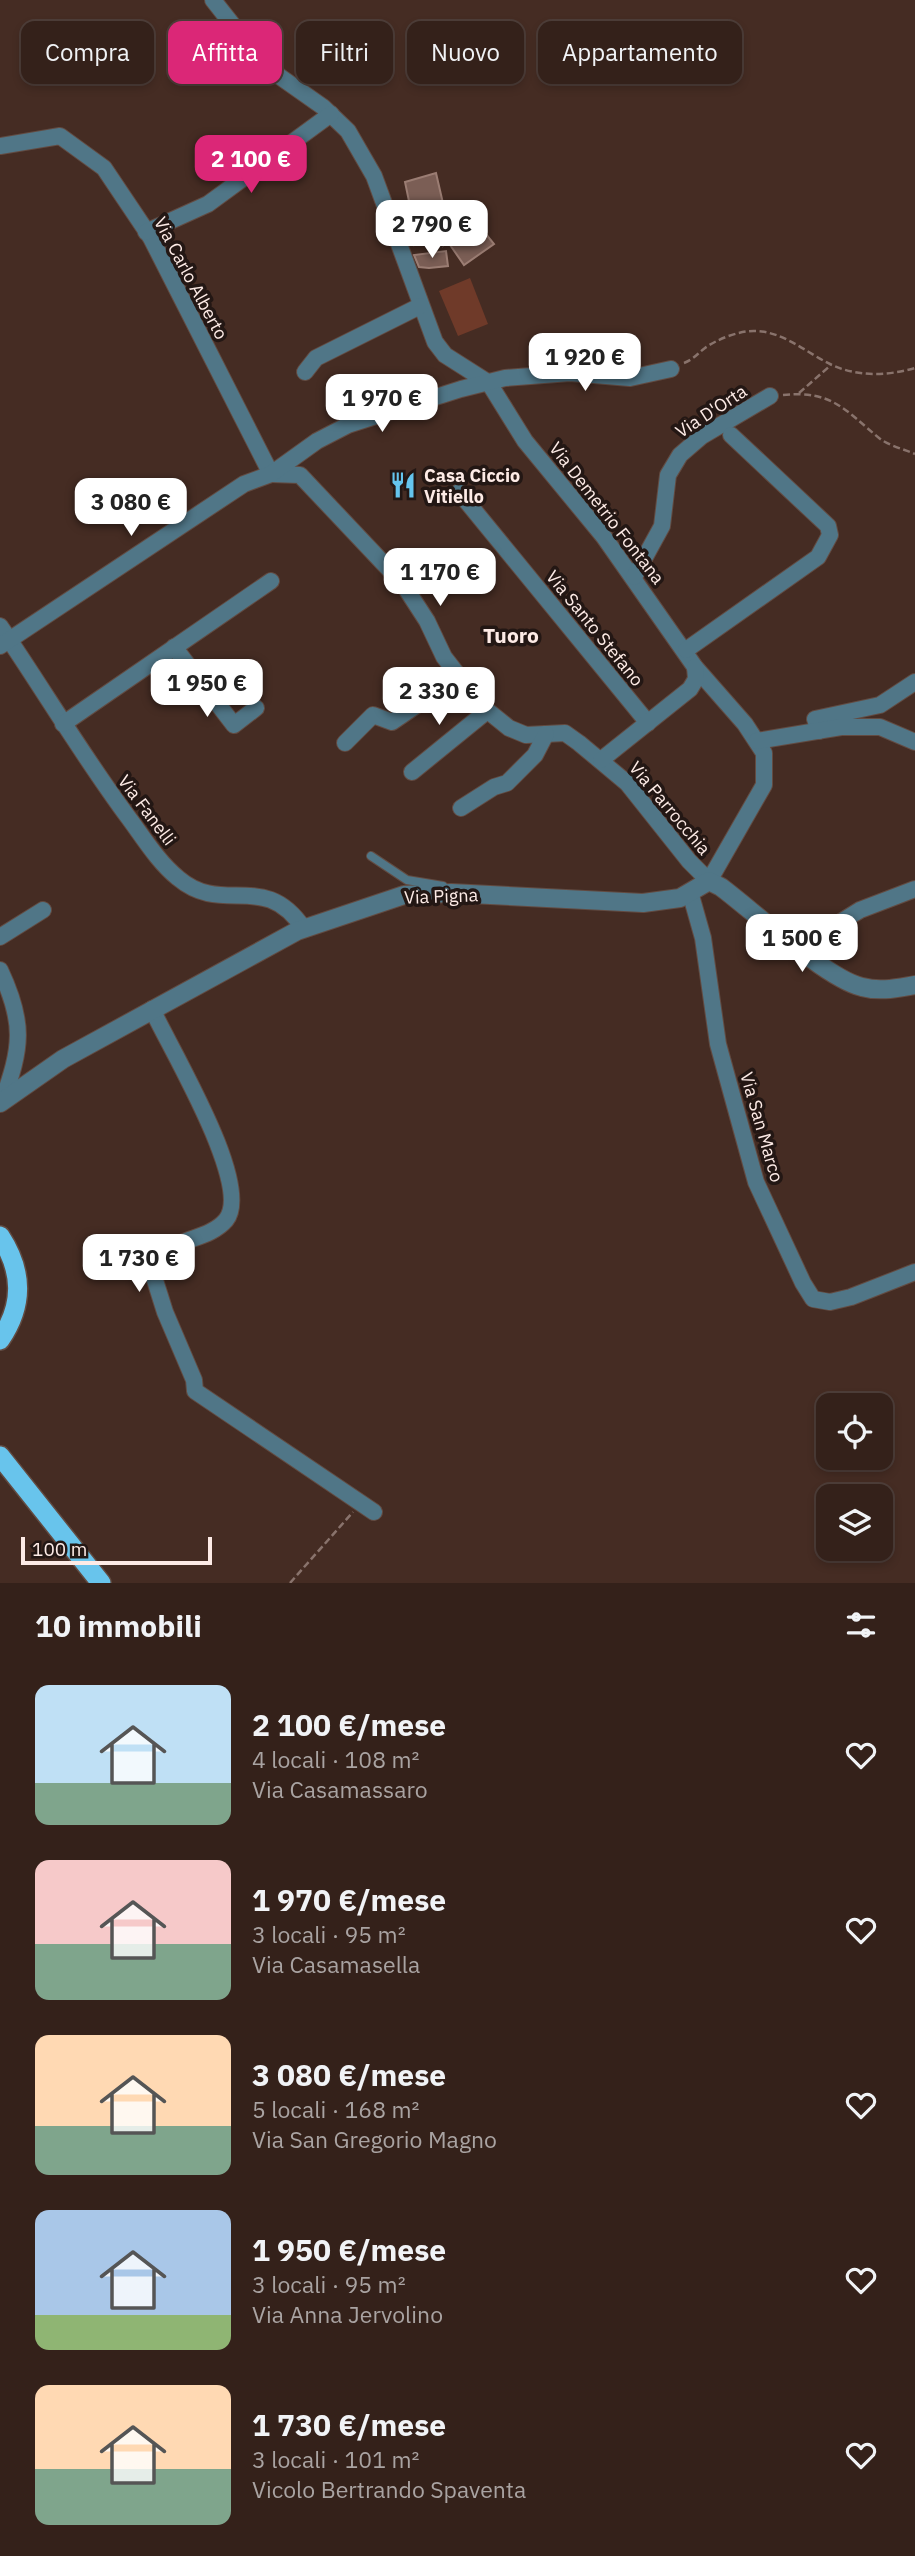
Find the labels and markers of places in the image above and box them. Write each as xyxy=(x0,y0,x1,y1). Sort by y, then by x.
pin: 2 100 € xyxy=(186,136,316,195)
pin: 2 790 € xyxy=(367,201,497,260)
pin: 1 920 € xyxy=(520,334,650,393)
pin: 1 970 € xyxy=(317,374,447,434)
place label: Casa Ciccio Vitiello xyxy=(424,464,520,508)
restaurant icon: Casa Ciccio Vitiello xyxy=(388,470,418,500)
pin: 3 080 € xyxy=(66,478,196,538)
pin: 1 170 € xyxy=(375,548,505,608)
pin: 1 950 € xyxy=(142,660,272,719)
pin: 2 330 € xyxy=(374,668,504,727)
pin: 1 500 € xyxy=(737,914,867,974)
pin: 1 730 € xyxy=(74,1234,204,1294)

